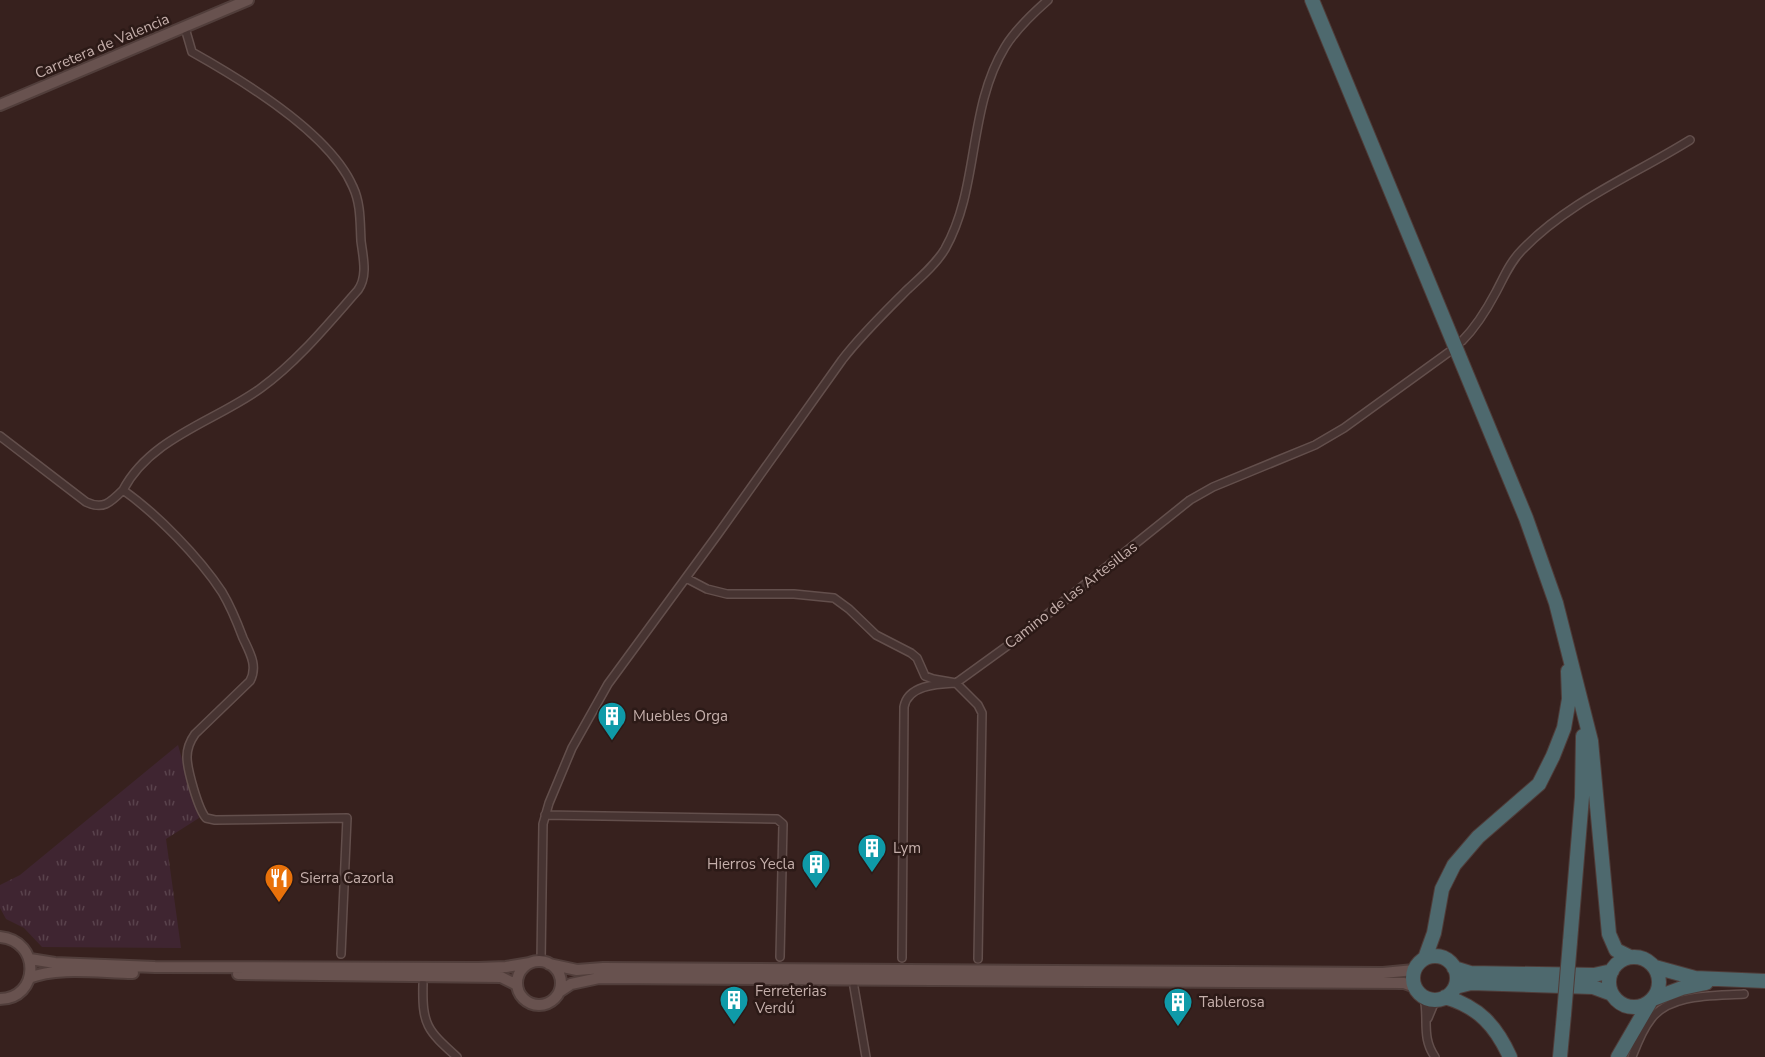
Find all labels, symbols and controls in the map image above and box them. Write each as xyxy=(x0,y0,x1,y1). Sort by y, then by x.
street label: Carretera de Valencia xyxy=(32,9,172,83)
street label: Camino de las Artesillas xyxy=(1000,537,1142,653)
building icon: Muebles Orga xyxy=(596,700,628,742)
place label: Muebles Orga xyxy=(633,706,728,726)
building icon: Lym xyxy=(856,832,888,874)
place label: Lym xyxy=(893,838,921,858)
building icon: Hierros Yecla xyxy=(800,848,832,890)
place label: Hierros Yecla xyxy=(707,854,795,874)
restaurant icon: Sierra Cazorla xyxy=(263,862,295,904)
place label: Sierra Cazorla xyxy=(300,868,394,888)
place label: Ferreterias Verdú xyxy=(754,981,827,1018)
building icon: Ferreterias Verdú xyxy=(718,984,750,1026)
building icon: Tablerosa xyxy=(1162,986,1194,1028)
place label: Tablerosa xyxy=(1199,992,1265,1012)

